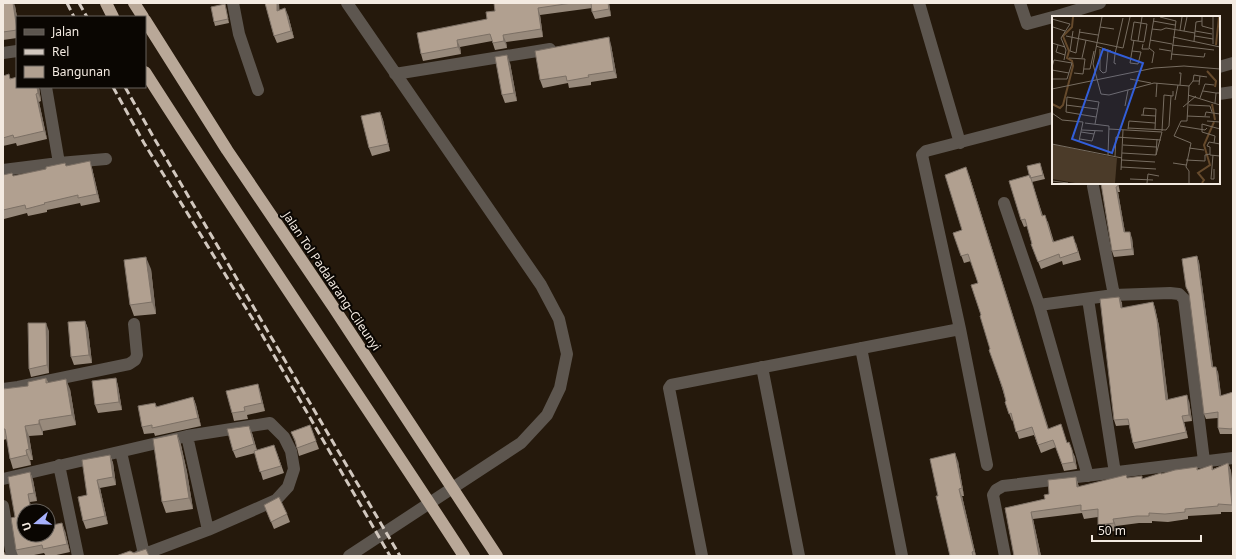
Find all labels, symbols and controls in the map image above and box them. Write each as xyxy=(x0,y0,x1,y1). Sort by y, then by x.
legend xyxy=(16,16,146,88)
inset map xyxy=(1052,16,1220,184)
text: Jalan xyxy=(51,23,79,40)
text: Rel xyxy=(52,43,69,60)
text: Bangunan xyxy=(52,63,110,80)
street label: Jalan Tol Padalarang–Cileunyi xyxy=(278,207,385,354)
north arrow xyxy=(16,503,56,543)
scale bar xyxy=(1092,517,1201,543)
text: U xyxy=(18,520,35,533)
text: 50 m xyxy=(1098,522,1126,539)

